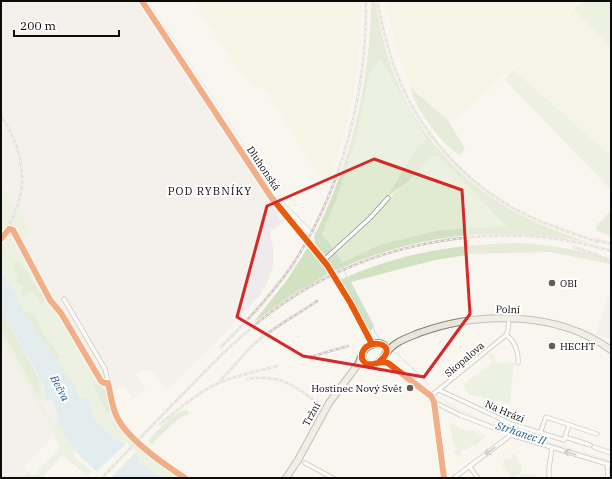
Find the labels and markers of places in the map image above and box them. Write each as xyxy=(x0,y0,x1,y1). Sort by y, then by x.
place label: OBI xyxy=(560,277,577,290)
marker: OBI xyxy=(547,278,557,288)
place label: HECHT xyxy=(560,340,596,353)
marker: HECHT xyxy=(547,341,557,351)
place label: Hostinec Nový Svět xyxy=(311,382,402,395)
marker: Hostinec Nový Svět xyxy=(405,383,415,393)

